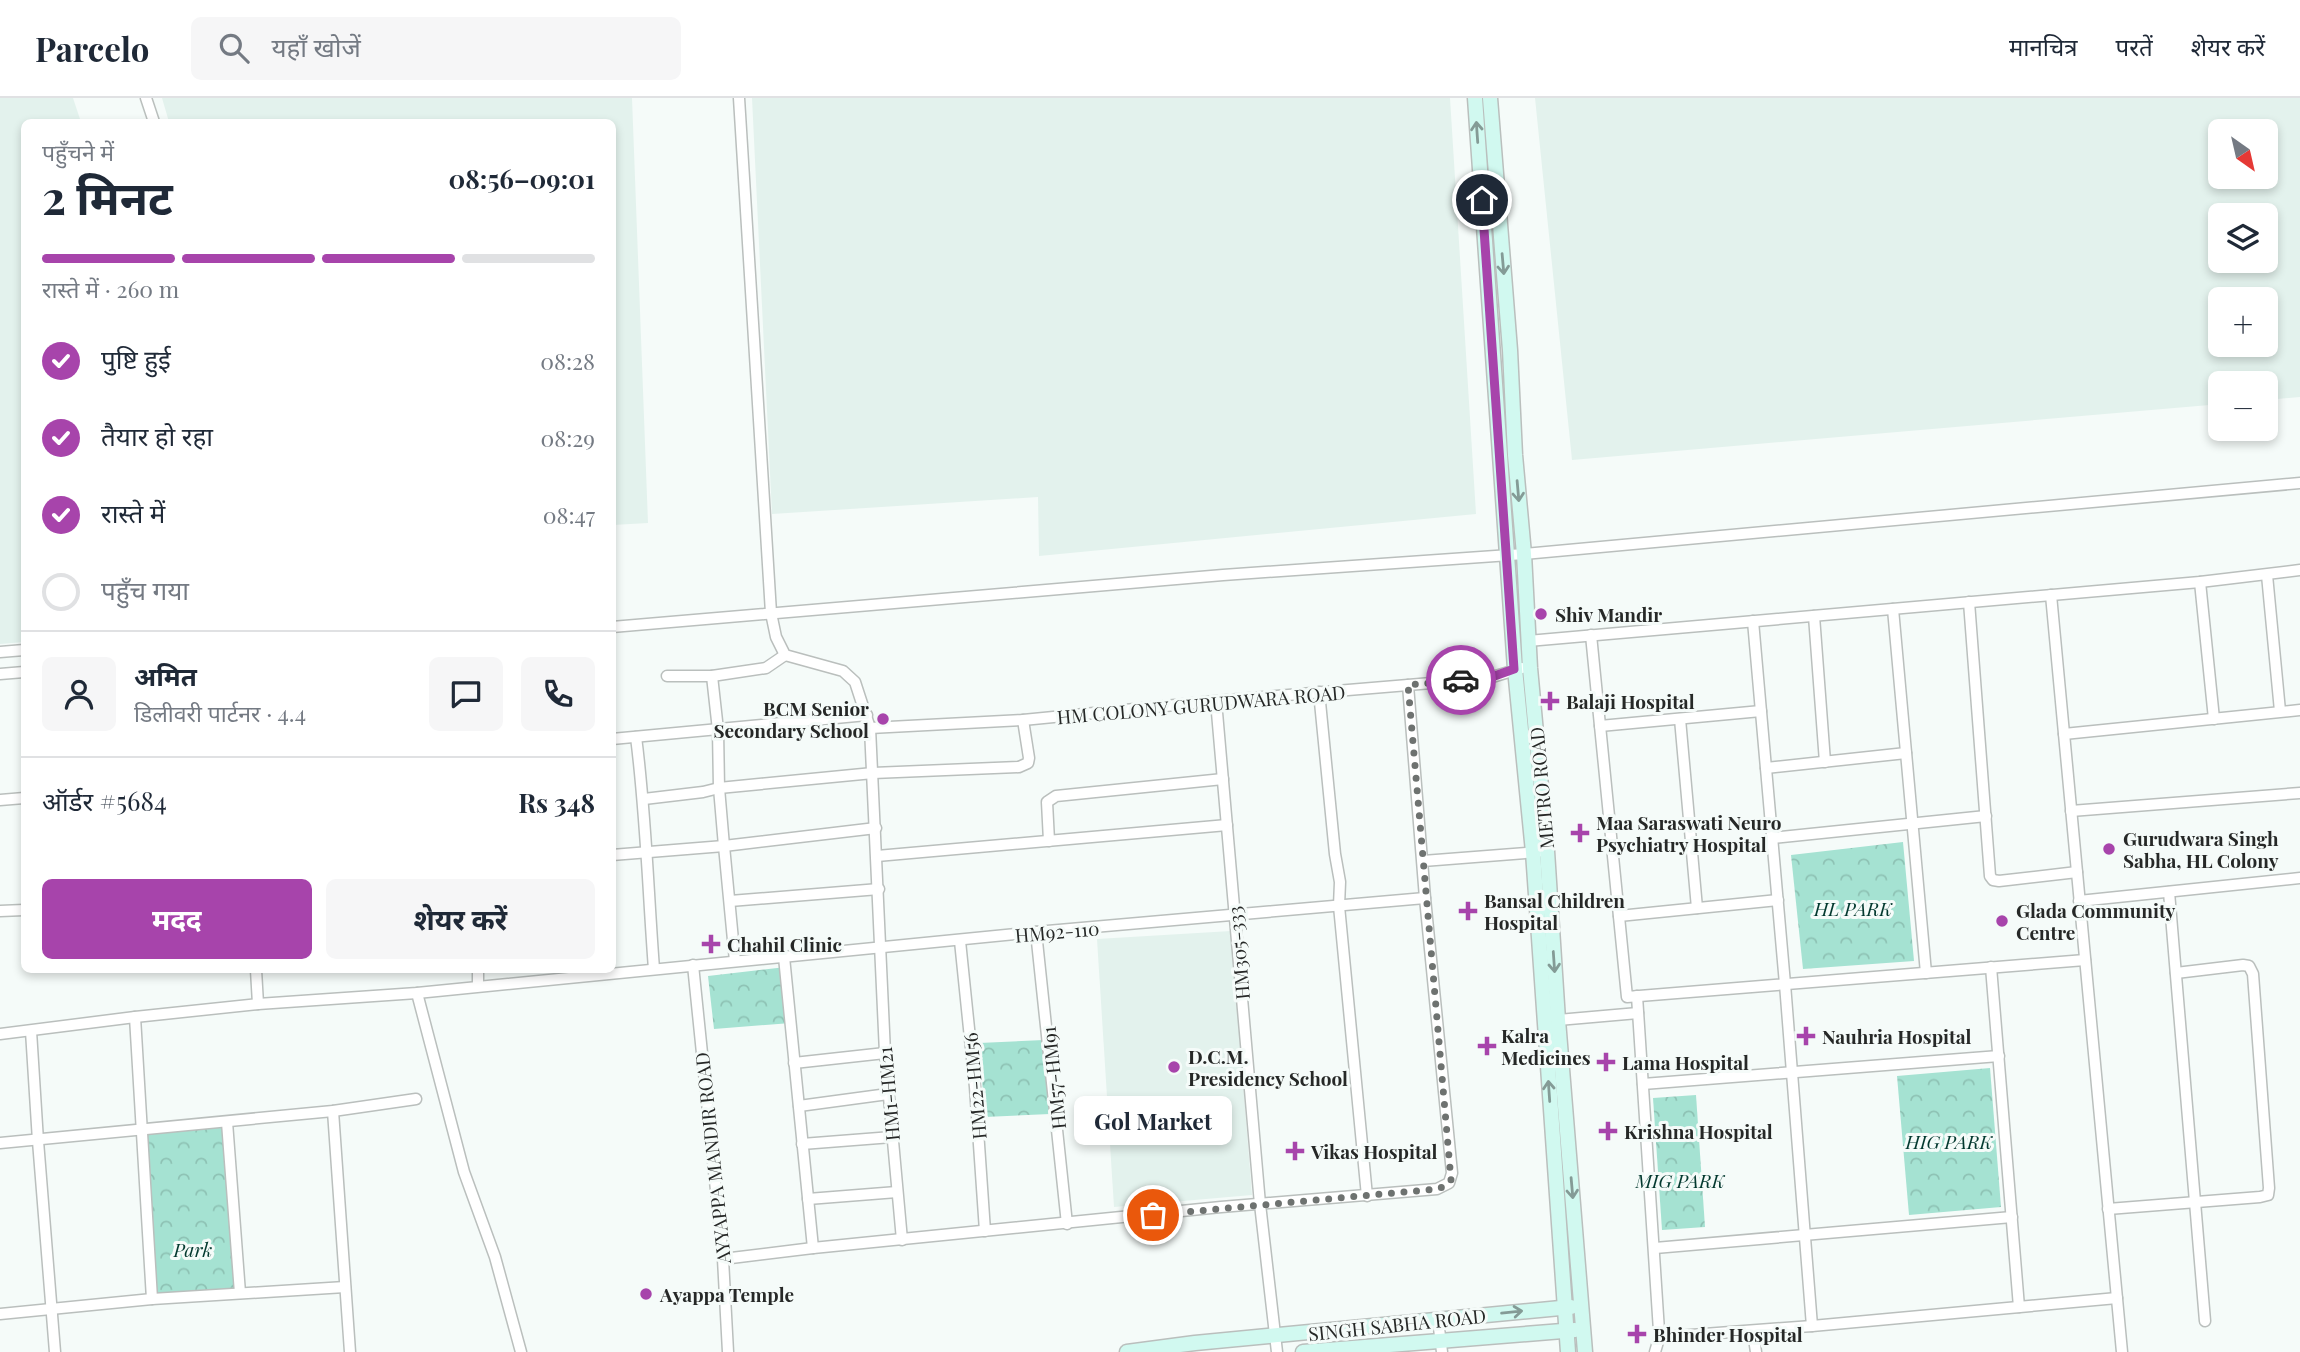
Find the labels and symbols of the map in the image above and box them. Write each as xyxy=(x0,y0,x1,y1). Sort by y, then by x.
north arrow xyxy=(2208,119,2278,189)
one-way arrow xyxy=(1470,121,1483,143)
pin xyxy=(1452,170,1512,230)
one-way arrow xyxy=(1497,252,1510,274)
one-way arrow xyxy=(1512,479,1525,501)
place label: Shiv Mandir xyxy=(1555,601,1662,627)
marker: Shiv Mandir xyxy=(1533,606,1549,622)
courier xyxy=(1426,645,1496,715)
street label: HM COLONY GURUDWARA ROAD xyxy=(1056,678,1346,730)
place label: Balaji Hospital xyxy=(1566,688,1695,714)
marker: Balaji Hospital xyxy=(1540,691,1560,711)
place label: BCM Senior Secondary School xyxy=(713,695,869,743)
marker: BCM Senior Secondary School xyxy=(875,711,891,727)
street label: METRO ROAD xyxy=(1523,726,1559,850)
place label: Maa Saraswati Neuro Psychiatry Hospital xyxy=(1596,809,1782,857)
marker: Maa Saraswati Neuro Psychiatry Hospital xyxy=(1570,823,1590,843)
place label: Gurudwara Singh Sabha, HL Colony xyxy=(2123,825,2279,873)
marker: Gurudwara Singh Sabha, HL Colony xyxy=(2101,841,2117,857)
place label: Bansal Children Hospital xyxy=(1484,887,1625,935)
park label: HL PARK xyxy=(1813,895,1893,921)
place label: Glada Community Centre xyxy=(2016,897,2176,945)
marker: Bansal Children Hospital xyxy=(1458,901,1478,921)
street label: HM305-333 xyxy=(1221,905,1255,1001)
marker: Glada Community Centre xyxy=(1994,913,2010,929)
street label: HM92-110 xyxy=(1014,914,1100,948)
place label: Chahil Clinic xyxy=(727,931,842,957)
marker: Chahil Clinic xyxy=(701,934,721,954)
one-way arrow xyxy=(1548,950,1561,973)
place label: Kalra Medicines xyxy=(1501,1022,1591,1070)
place label: Nauhria Hospital xyxy=(1822,1023,1972,1049)
street label: HM57-HM91 xyxy=(1035,1025,1071,1131)
marker: Nauhria Hospital xyxy=(1796,1026,1816,1046)
street label: HM22-HM56 xyxy=(956,1031,992,1141)
marker: Kalra Medicines xyxy=(1479,1038,1495,1054)
place label: D.C.M. Presidency School xyxy=(1188,1043,1348,1091)
street label: HM1-HM21 xyxy=(871,1046,905,1142)
place label: Lama Hospital xyxy=(1622,1049,1749,1075)
street label: AYYAPPA MANDIR ROAD xyxy=(688,1051,736,1266)
marker: Lama Hospital xyxy=(1596,1052,1616,1072)
marker: D.C.M. Presidency School xyxy=(1166,1059,1182,1075)
one-way arrow xyxy=(1542,1081,1555,1103)
callout: Gol Market xyxy=(1074,1096,1232,1145)
place label: Krishna Hospital xyxy=(1624,1118,1773,1144)
marker: Krishna Hospital xyxy=(1598,1121,1618,1141)
park label: HIG PARK xyxy=(1905,1128,1994,1154)
place label: Vikas Hospital xyxy=(1310,1138,1437,1164)
marker: Vikas Hospital xyxy=(1285,1141,1305,1161)
park label: MIG PARK xyxy=(1635,1167,1726,1193)
one-way arrow xyxy=(1566,1177,1579,1199)
pin xyxy=(1123,1185,1183,1245)
park label: Park xyxy=(173,1236,213,1262)
place label: Ayappa Temple xyxy=(659,1281,794,1307)
marker: Ayappa Temple xyxy=(638,1286,654,1302)
street label: SINGH SABHA ROAD xyxy=(1307,1302,1487,1346)
one-way arrow xyxy=(1500,1306,1523,1319)
place label: Bhinder Hospital xyxy=(1653,1321,1803,1347)
marker: Bhinder Hospital xyxy=(1627,1324,1647,1344)

